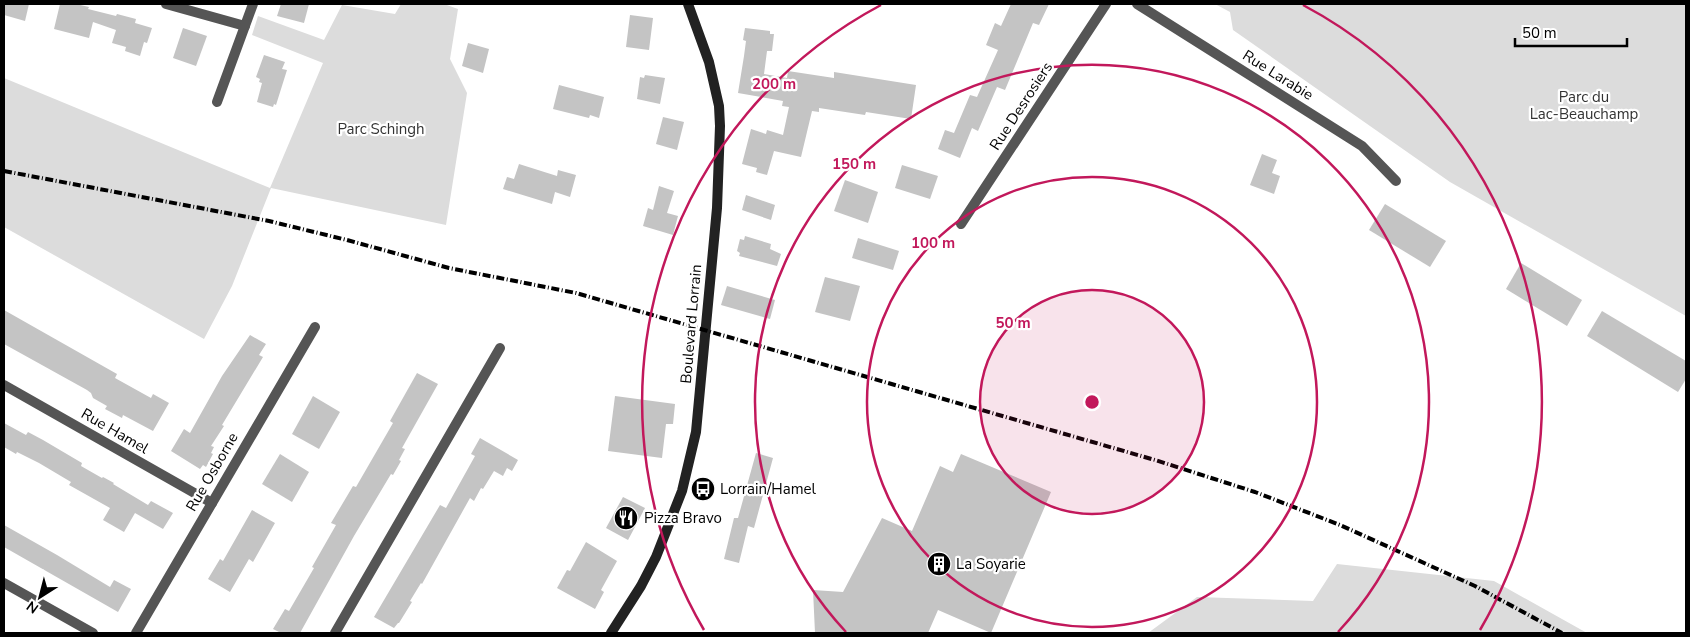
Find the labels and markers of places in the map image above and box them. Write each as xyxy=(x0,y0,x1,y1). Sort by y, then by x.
centre of rings xyxy=(1083,393,1101,411)
bus stop icon: Lorrain/Hamel xyxy=(690,476,716,502)
place label: Lorrain/Hamel xyxy=(720,479,816,499)
restaurant icon: Pizza Bravo xyxy=(613,505,639,531)
place label: Pizza Bravo xyxy=(644,508,722,528)
building icon: La Soyarie xyxy=(926,551,952,577)
place label: La Soyarie xyxy=(956,554,1026,574)

